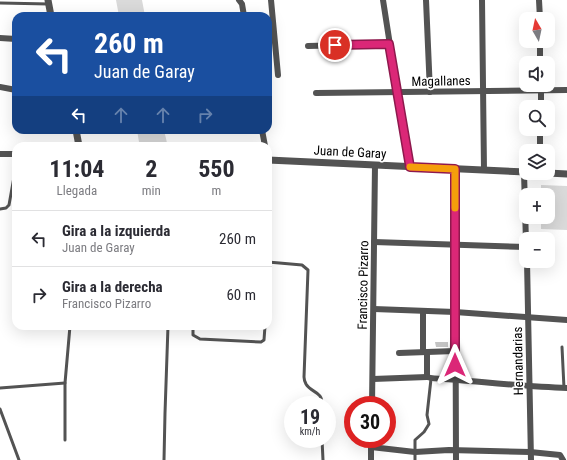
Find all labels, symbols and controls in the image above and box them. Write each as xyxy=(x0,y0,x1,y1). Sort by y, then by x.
north arrow xyxy=(519,12,555,48)
map controls xyxy=(519,12,555,268)
text: 260 m xyxy=(94,27,164,60)
icon: left xyxy=(28,28,80,80)
pin xyxy=(318,28,352,62)
icon: arrive xyxy=(324,34,346,56)
button: sound xyxy=(519,56,555,92)
text: Juan de Garay xyxy=(94,61,195,82)
street label: Magallanes xyxy=(411,73,471,89)
button: search xyxy=(519,100,555,136)
icon: left xyxy=(68,104,90,126)
icon: ahead xyxy=(110,104,132,126)
icon: ahead xyxy=(152,104,174,126)
icon: right xyxy=(194,104,216,126)
street label: Juan de Garay xyxy=(313,143,387,161)
button: layers xyxy=(519,144,555,180)
text: 11:04 xyxy=(49,155,104,183)
text: 2 xyxy=(145,155,157,183)
text: 550 xyxy=(198,155,235,183)
text: Llegada xyxy=(57,183,97,198)
text: min xyxy=(142,183,161,198)
text: m xyxy=(212,183,221,198)
button: + xyxy=(519,188,555,224)
text: Gira a la izquierda xyxy=(62,222,170,240)
icon: left xyxy=(28,228,50,250)
text: 260 m xyxy=(219,230,256,248)
button: − xyxy=(519,232,555,268)
text: Juan de Garay xyxy=(62,240,135,255)
street label: Francisco Pizarro xyxy=(355,240,371,330)
text: Gira a la derecha xyxy=(62,278,163,296)
icon: right xyxy=(28,284,50,306)
text: 60 m xyxy=(226,286,256,304)
text: Francisco Pizarro xyxy=(62,296,151,311)
street label: Hernandarias xyxy=(510,326,526,395)
position arrow xyxy=(434,344,476,386)
speed limit sign: 30 xyxy=(344,396,396,448)
text: 19 xyxy=(300,405,320,429)
text: km/h xyxy=(300,426,320,437)

